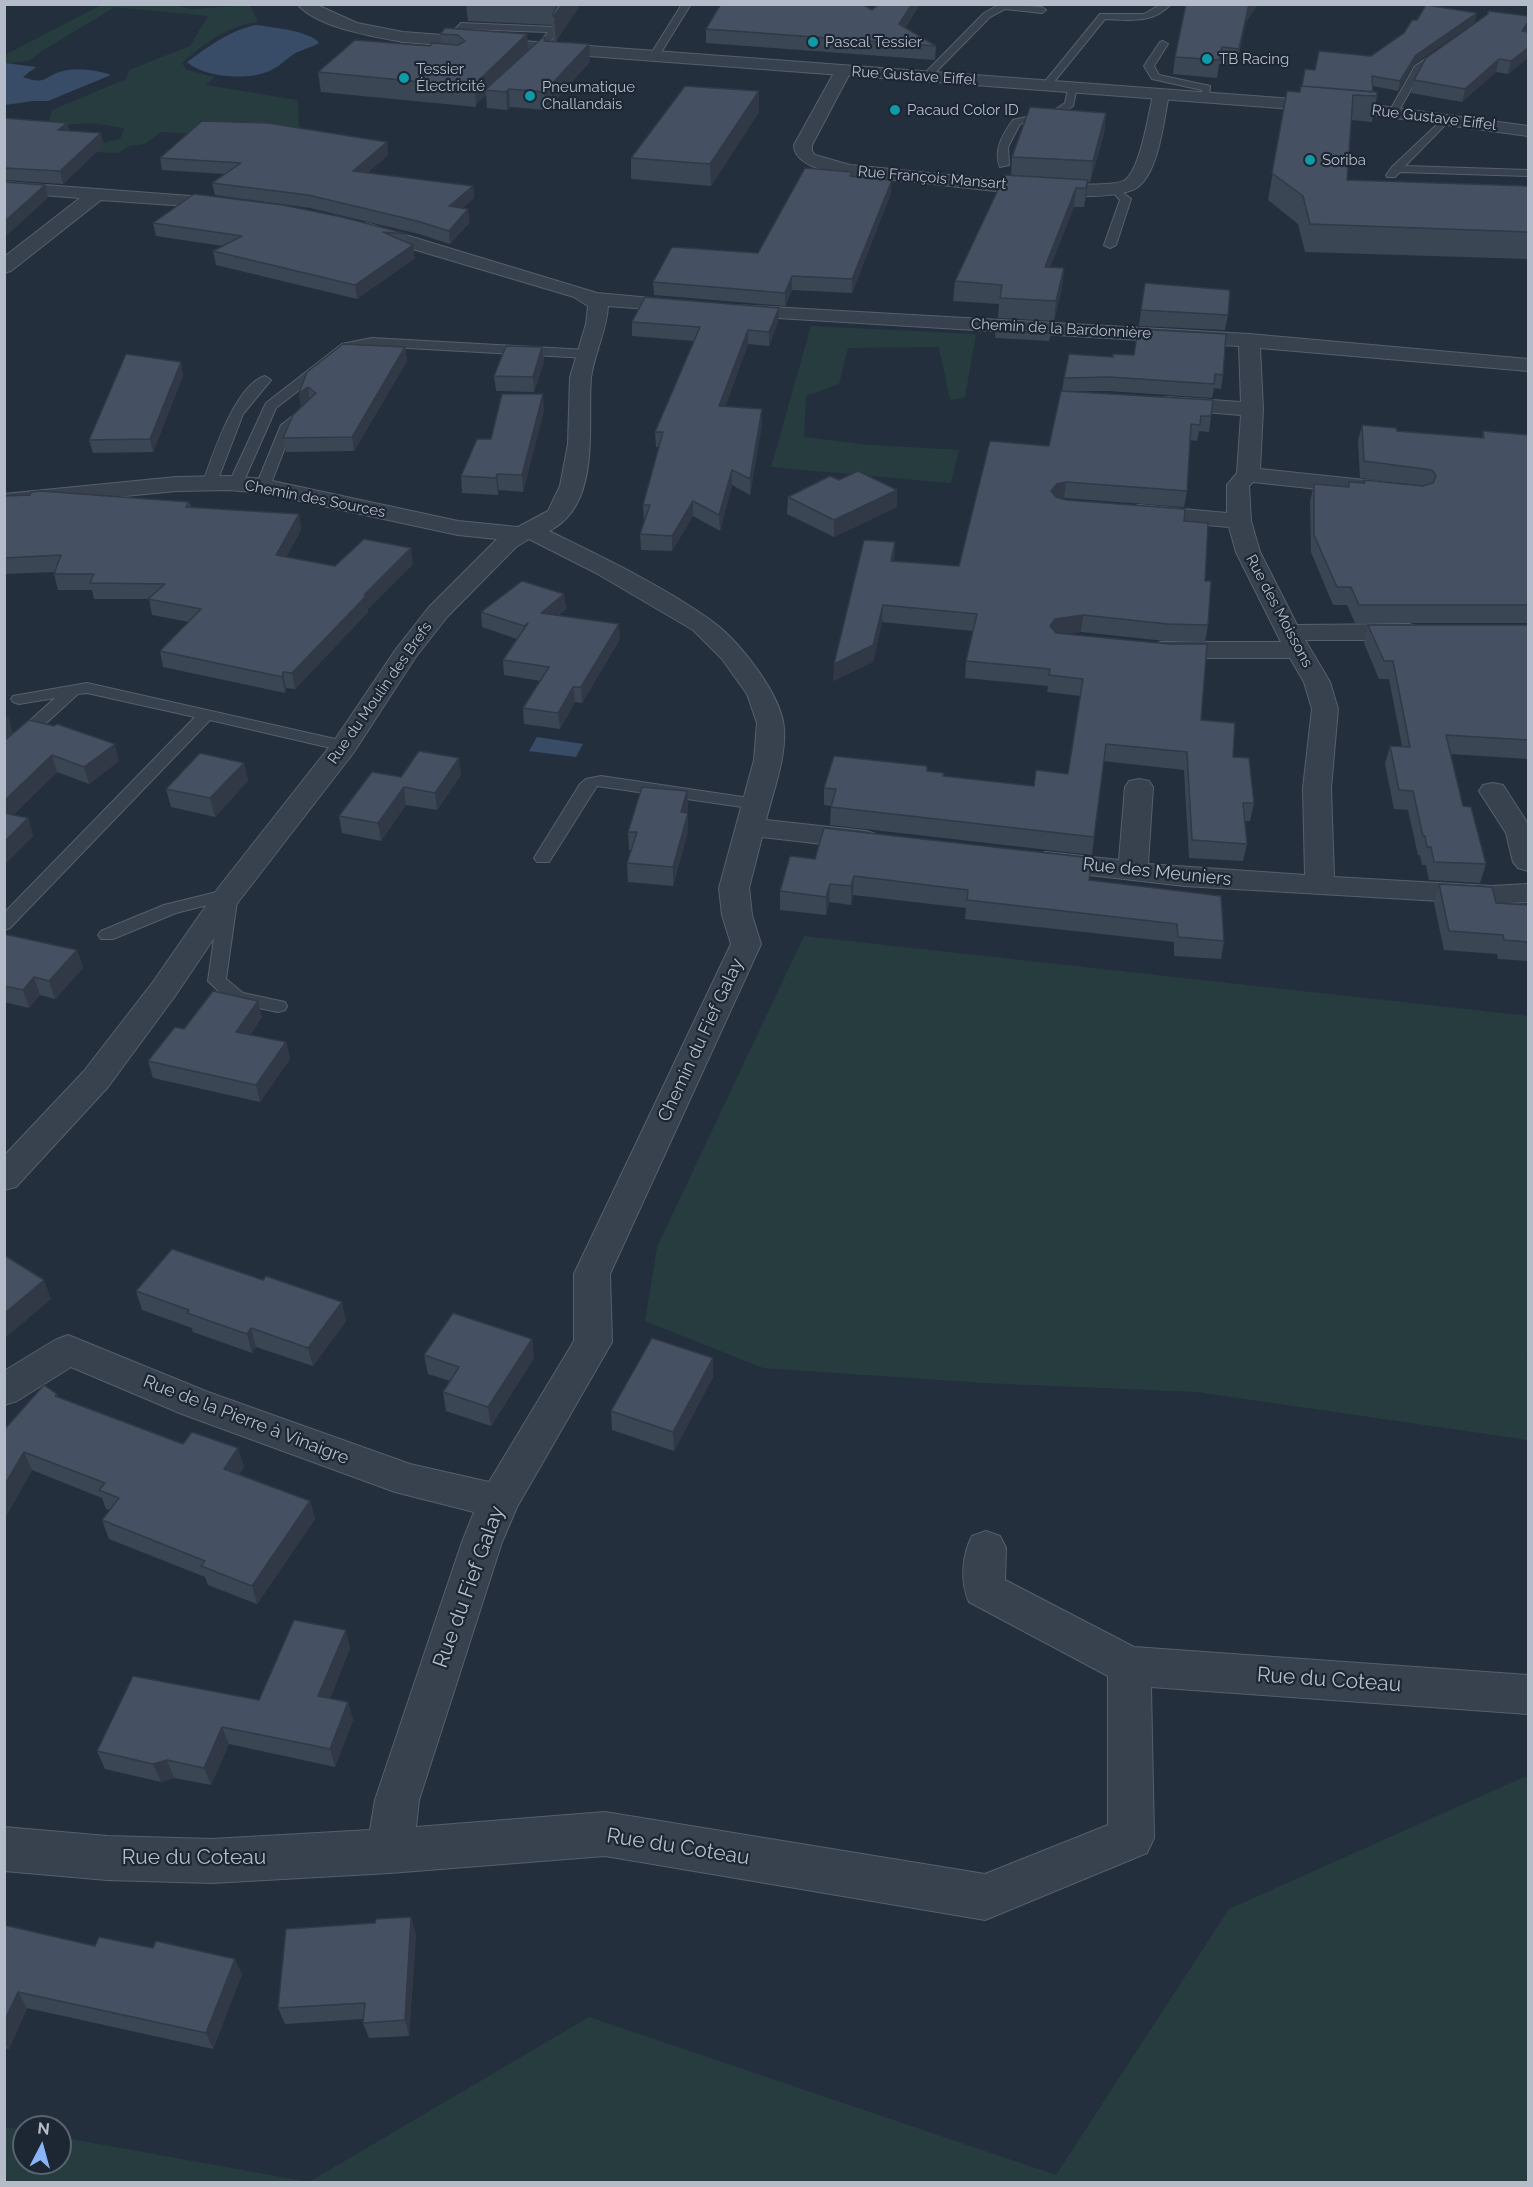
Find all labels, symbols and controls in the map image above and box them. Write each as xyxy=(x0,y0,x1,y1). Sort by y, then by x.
place label: Pascal Tessier xyxy=(825,33,922,51)
marker: Pascal Tessier xyxy=(806,35,820,49)
place label: TB Racing xyxy=(1219,50,1289,68)
marker: TB Racing xyxy=(1200,52,1214,66)
place label: Tessier Électricité xyxy=(416,60,485,95)
street label: Rue Gustave Eiffel xyxy=(851,63,977,89)
marker: Tessier Électricité xyxy=(397,71,411,85)
place label: Pneumatique Challandais xyxy=(542,78,635,113)
marker: Pneumatique Challandais xyxy=(523,89,537,103)
place label: Pacaud Color ID xyxy=(907,101,1019,119)
street label: Rue Gustave Eiffel xyxy=(1371,101,1497,135)
marker: Pacaud Color ID xyxy=(888,103,902,117)
place label: Soriba xyxy=(1322,151,1366,169)
marker: Soriba xyxy=(1303,153,1317,167)
street label: Rue François Mansart xyxy=(857,163,1007,193)
street label: Chemin de la Bardonnière xyxy=(970,315,1152,343)
street label: Chemin des Sources xyxy=(243,477,387,521)
street label: Rue des Moissons xyxy=(1242,552,1316,670)
street label: Rue du Moulin des Brefs xyxy=(324,619,436,767)
street label: Rue des Meuniers xyxy=(1082,853,1232,891)
street label: Chemin du Fief Galay xyxy=(654,955,748,1125)
street label: Rue de la Pierre à Vinaigre xyxy=(140,1371,352,1469)
street label: Rue du Fief Galay xyxy=(428,1502,510,1672)
street label: Rue du Coteau xyxy=(1256,1662,1402,1698)
street label: Rue du Coteau xyxy=(605,1823,751,1871)
street label: Rue du Coteau xyxy=(122,1845,266,1871)
north arrow xyxy=(12,2115,72,2175)
text: N xyxy=(37,2119,51,2139)

